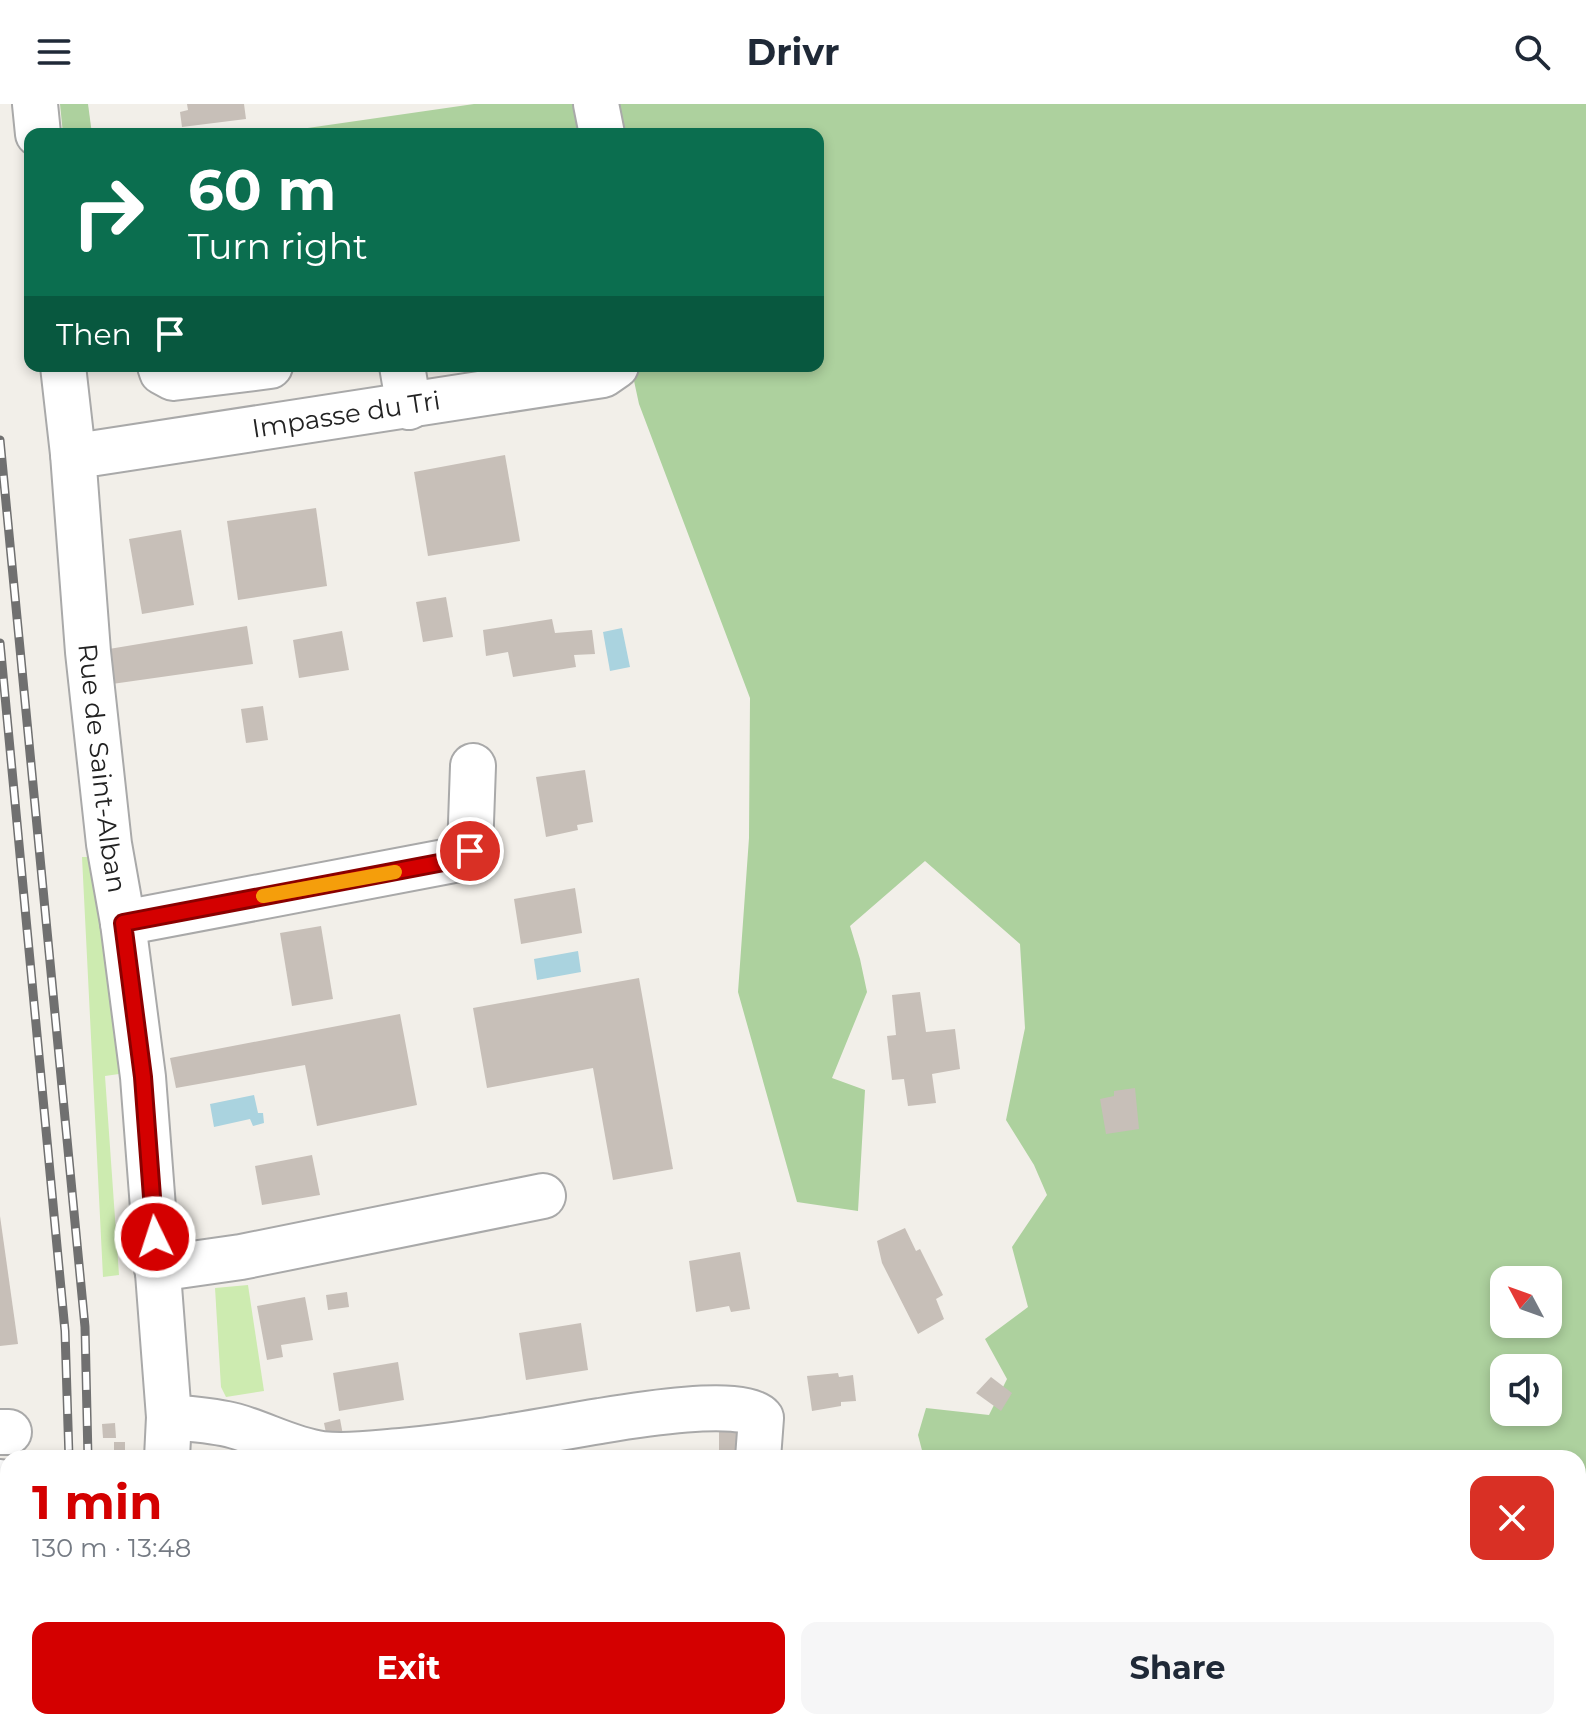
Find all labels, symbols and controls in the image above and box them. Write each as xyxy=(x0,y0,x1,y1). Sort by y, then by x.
icon: menu xyxy=(32,30,76,74)
text: Drivr xyxy=(746,30,840,74)
icon: search xyxy=(1510,30,1554,74)
text: 60 m xyxy=(188,156,336,224)
icon: right xyxy=(56,160,160,264)
text: Turn right xyxy=(188,224,368,268)
icon: arrive xyxy=(148,312,192,356)
text: Then xyxy=(56,316,132,353)
street label: Impasse du Tri xyxy=(250,384,442,445)
street label: Rue de Saint-Alban xyxy=(71,642,133,895)
pin xyxy=(436,817,504,885)
icon: arrive xyxy=(448,829,492,873)
position arrow xyxy=(113,1195,197,1279)
north arrow xyxy=(1490,1266,1562,1338)
map controls xyxy=(1490,1266,1562,1426)
button: sound xyxy=(1490,1354,1562,1426)
text: 1 min xyxy=(32,1473,162,1531)
button: close xyxy=(1470,1476,1554,1560)
text: 130 m · 13:48 xyxy=(32,1532,191,1564)
button: Exit xyxy=(32,1622,785,1714)
button: Share xyxy=(801,1622,1554,1714)

